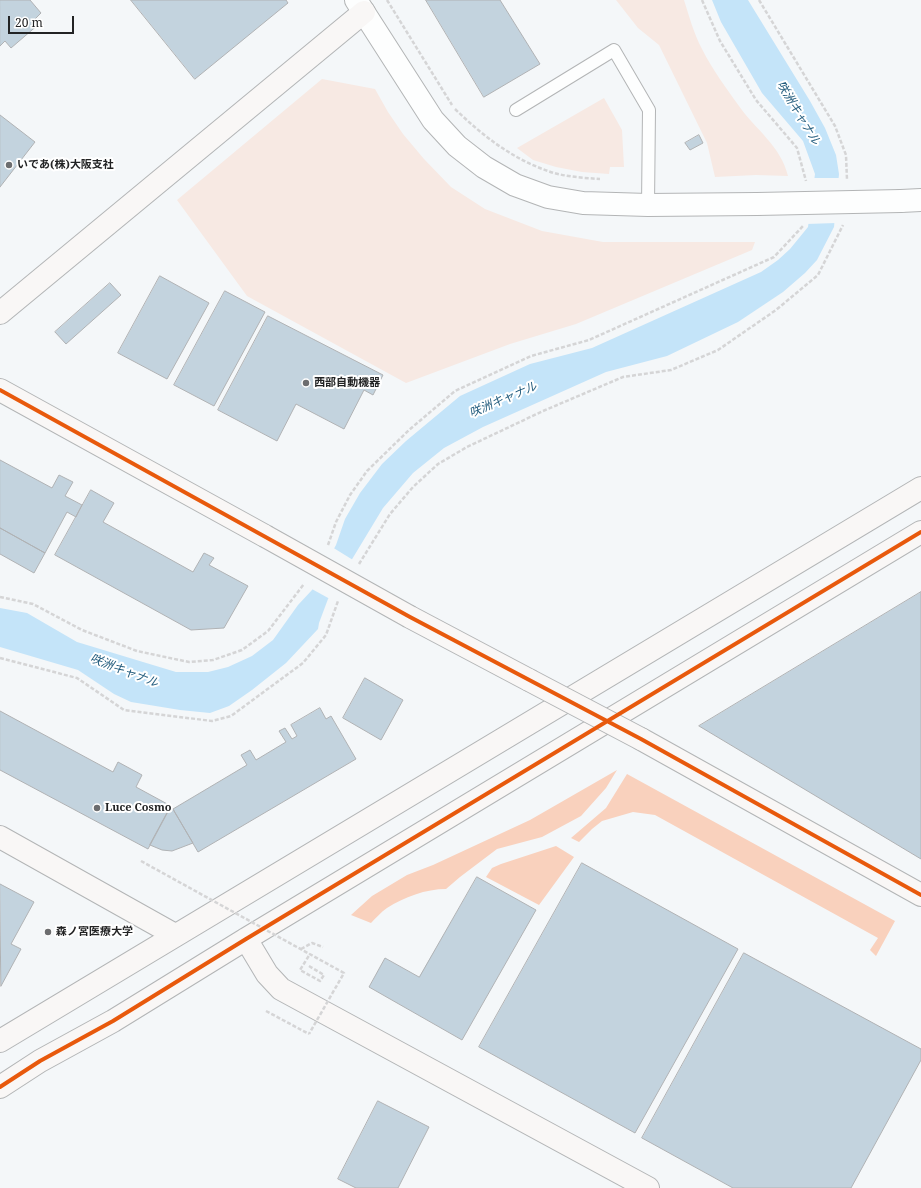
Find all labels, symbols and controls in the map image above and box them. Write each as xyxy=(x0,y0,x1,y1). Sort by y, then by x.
scale bar xyxy=(10,8,76,34)
text: 20 m xyxy=(15,14,43,31)
water label: 咲洲キャナル xyxy=(773,78,823,148)
place label: いであ(株)大阪支社 xyxy=(17,158,114,172)
marker: いであ(株)大阪支社 xyxy=(4,160,14,170)
place label: 西部自動機器 xyxy=(314,376,380,390)
marker: 西部自動機器 xyxy=(301,378,311,388)
water label: 咲洲キャナル xyxy=(467,379,539,421)
water label: 咲洲キャナル xyxy=(88,651,160,691)
place label: Luce Cosmo xyxy=(105,801,171,815)
marker: Luce Cosmo xyxy=(92,803,102,813)
place label: 森ノ宮医療大学 xyxy=(56,925,133,939)
marker: 森ノ宮医療大学 xyxy=(43,927,53,937)

